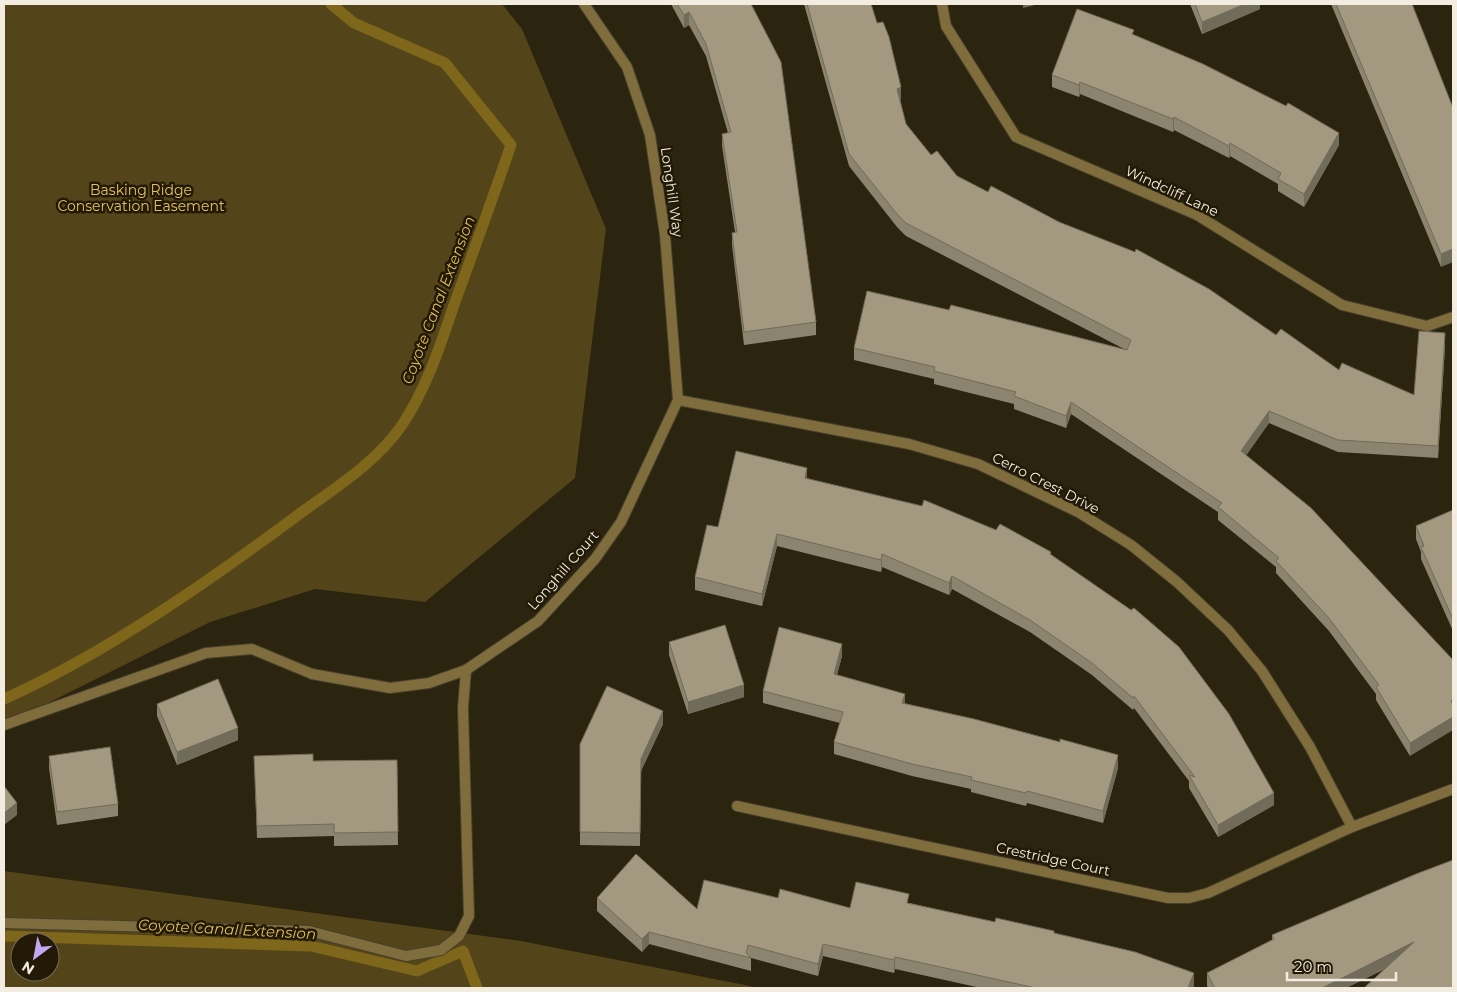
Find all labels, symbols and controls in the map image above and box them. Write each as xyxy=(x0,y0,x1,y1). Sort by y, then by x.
street label: Longhill Way xyxy=(657,146,687,239)
street label: Windcliff Lane xyxy=(1122,162,1222,220)
park label: Basking Ridge Conservation Easement xyxy=(57,181,225,215)
water label: Coyote Canal Extension xyxy=(397,213,479,387)
street label: Cerro Crest Drive xyxy=(989,448,1103,518)
street label: Longhill Court xyxy=(524,526,603,614)
street label: Crestridge Court xyxy=(994,838,1112,880)
water label: Coyote Canal Extension xyxy=(137,915,317,943)
north arrow xyxy=(10,932,60,982)
scale bar xyxy=(1287,950,1396,982)
text: N xyxy=(19,957,38,979)
text: 20 m xyxy=(1294,957,1332,976)

